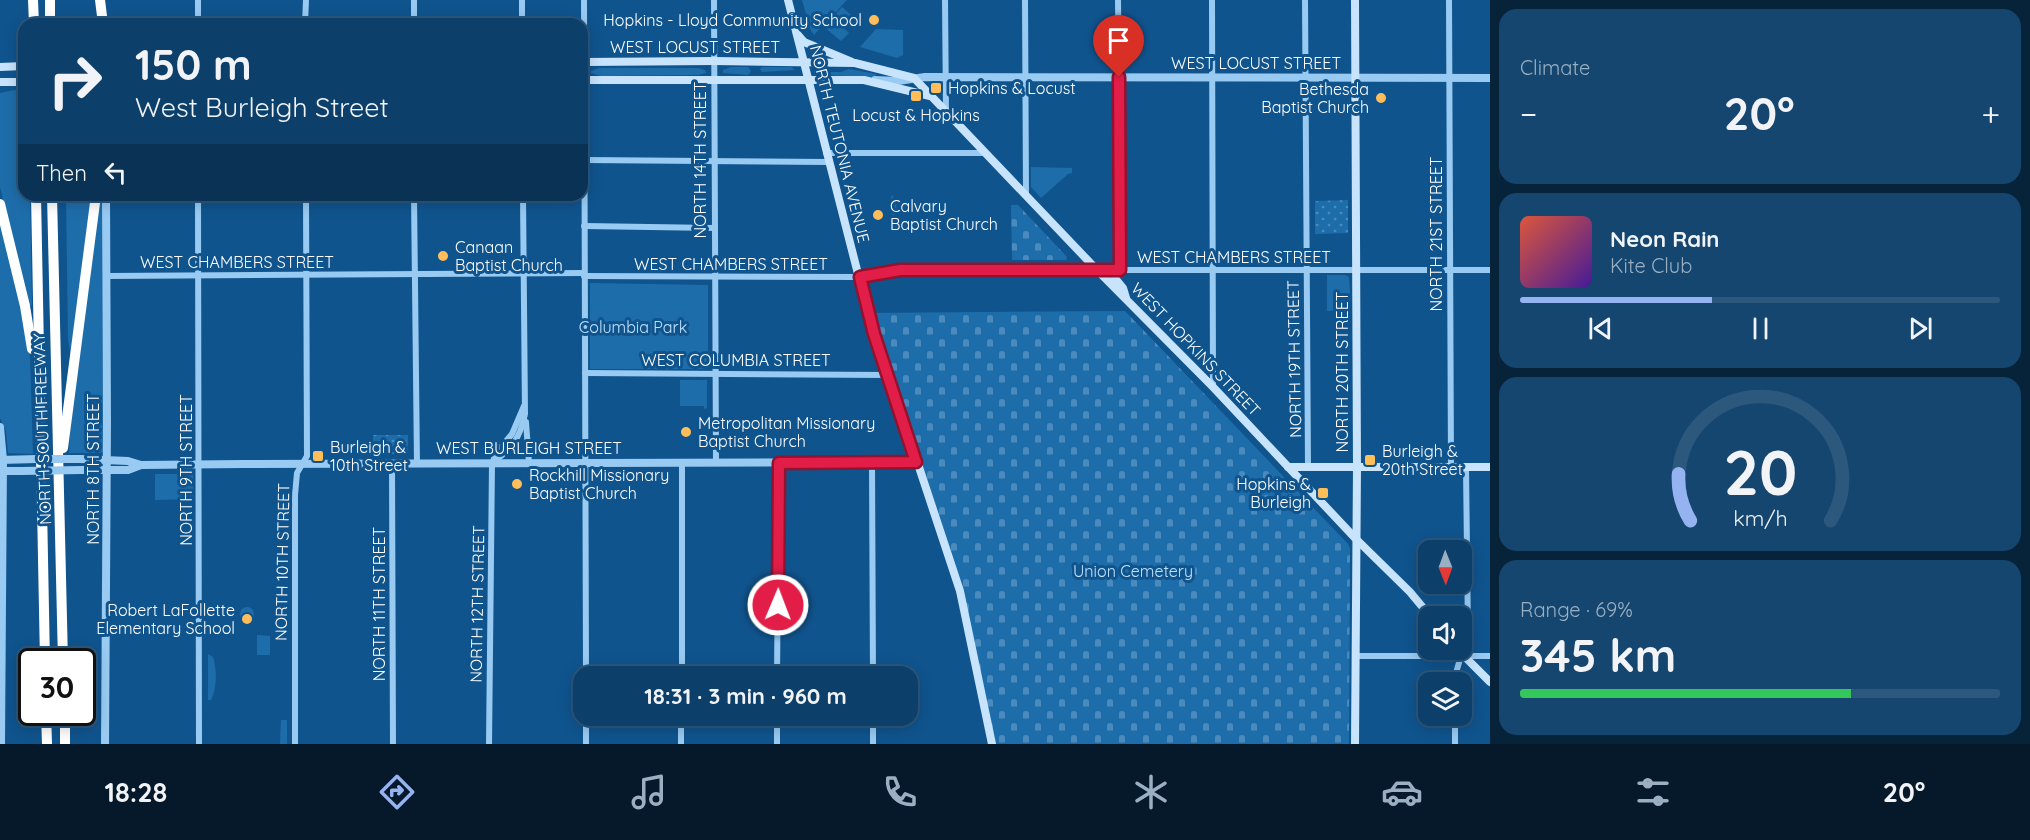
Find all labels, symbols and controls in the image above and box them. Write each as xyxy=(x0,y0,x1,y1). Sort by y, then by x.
place label: Hopkins - Lloyd Community School xyxy=(603,10,862,30)
marker: Hopkins - Lloyd Community School xyxy=(867,13,881,27)
pin xyxy=(1093,15,1144,77)
icon: arrive xyxy=(1102,24,1135,57)
street label: WEST LOCUST STREET xyxy=(610,37,780,57)
text: 150 m xyxy=(135,38,252,91)
icon: right xyxy=(36,42,114,120)
street label: NORTH TEUTONIA AVENUE xyxy=(806,43,874,245)
street label: WEST LOCUST STREET xyxy=(1171,53,1341,73)
text: Climate xyxy=(1520,55,1590,80)
place label: Hopkins & Locust xyxy=(948,78,1076,98)
place label: Bethesda Baptist Church xyxy=(1261,79,1369,117)
street label: NORTH 14TH STREET xyxy=(690,81,710,238)
marker: Hopkins & Locust xyxy=(929,81,943,95)
text: 20° xyxy=(1724,85,1795,141)
marker: Locust & Hopkins xyxy=(909,89,923,103)
text: West Burleigh Street xyxy=(135,90,389,124)
marker: Bethesda Baptist Church xyxy=(1374,91,1388,105)
text: − xyxy=(1520,93,1537,134)
text: + xyxy=(1981,93,2000,134)
place label: Locust & Hopkins xyxy=(852,105,980,125)
icon: left xyxy=(99,156,132,189)
street label: NORTH 21ST STREET xyxy=(1426,156,1446,311)
text: Then xyxy=(36,159,87,187)
place label: Calvary Baptist Church xyxy=(890,196,998,234)
marker: Calvary Baptist Church xyxy=(871,208,885,222)
text: Neon Rain xyxy=(1610,225,1719,253)
place label: Canaan Baptist Church xyxy=(455,237,563,275)
street label: WEST CHAMBERS STREET xyxy=(1137,247,1331,267)
marker: Canaan Baptist Church xyxy=(436,249,450,263)
street label: WEST CHAMBERS STREET xyxy=(140,252,334,272)
text: Kite Club xyxy=(1610,253,1692,278)
street label: WEST CHAMBERS STREET xyxy=(634,254,828,274)
street label: WEST HOPKINS STREET xyxy=(1127,278,1265,420)
street label: NORTH 19TH STREET xyxy=(1283,280,1305,438)
street label: NORTH 20TH STREET xyxy=(1332,291,1352,452)
icon: previous xyxy=(1584,312,1617,345)
icon: pause xyxy=(1744,312,1777,345)
icon: next xyxy=(1904,312,1937,345)
park label: Columbia Park xyxy=(579,317,687,337)
street label: NORTH-SOUTH FREEWAY xyxy=(29,333,55,525)
street label: WEST COLUMBIA STREET xyxy=(641,350,831,370)
street label: NORTH 8TH STREET xyxy=(83,393,103,545)
street label: NORTH 9TH STREET xyxy=(176,394,196,546)
place label: Metropolitan Missionary Baptist Church xyxy=(698,413,875,451)
marker: Metropolitan Missionary Baptist Church xyxy=(679,425,693,439)
text: 20 xyxy=(1723,433,1797,511)
place label: Burleigh & 10th Street xyxy=(330,437,408,475)
street label: WEST BURLEIGH STREET xyxy=(436,438,622,458)
place label: Burleigh & 20th Street xyxy=(1382,441,1463,479)
marker: Burleigh & 10th Street xyxy=(311,449,325,463)
marker: Burleigh & 20th Street xyxy=(1363,453,1377,467)
place label: Rockhill Missionary Baptist Church xyxy=(529,465,669,503)
place label: Hopkins & Burleigh xyxy=(1236,474,1311,512)
marker: Rockhill Missionary Baptist Church xyxy=(510,477,524,491)
street label: NORTH 10TH STREET xyxy=(271,483,293,641)
marker: Hopkins & Burleigh xyxy=(1316,486,1330,500)
text: km/h xyxy=(1733,505,1787,531)
street label: NORTH 12TH STREET xyxy=(466,525,488,683)
street label: NORTH 11TH STREET xyxy=(369,526,389,681)
north arrow xyxy=(1418,540,1472,594)
map controls xyxy=(1418,540,1472,726)
park label: Union Cemetery xyxy=(1073,561,1193,581)
position arrow xyxy=(746,573,810,637)
text: Range · 69% xyxy=(1520,597,1633,622)
place label: Robert LaFollette Elementary School xyxy=(96,600,235,638)
button: sound xyxy=(1418,606,1472,660)
marker: Robert LaFollette Elementary School xyxy=(240,612,254,626)
text: 345 km xyxy=(1520,627,1676,683)
speed limit sign: 30 xyxy=(18,648,96,726)
button: layers xyxy=(1418,672,1472,726)
text: 18:31 · 3 min · 960 m xyxy=(644,682,847,710)
icon: directions xyxy=(376,771,418,813)
icon: music xyxy=(628,771,670,813)
icon: phone xyxy=(879,771,921,813)
icon: climate xyxy=(1130,771,1172,813)
icon: car xyxy=(1381,771,1423,813)
icon: filters xyxy=(1632,771,1674,813)
text: 18:28 xyxy=(105,775,167,809)
text: 20° xyxy=(1883,775,1925,809)

